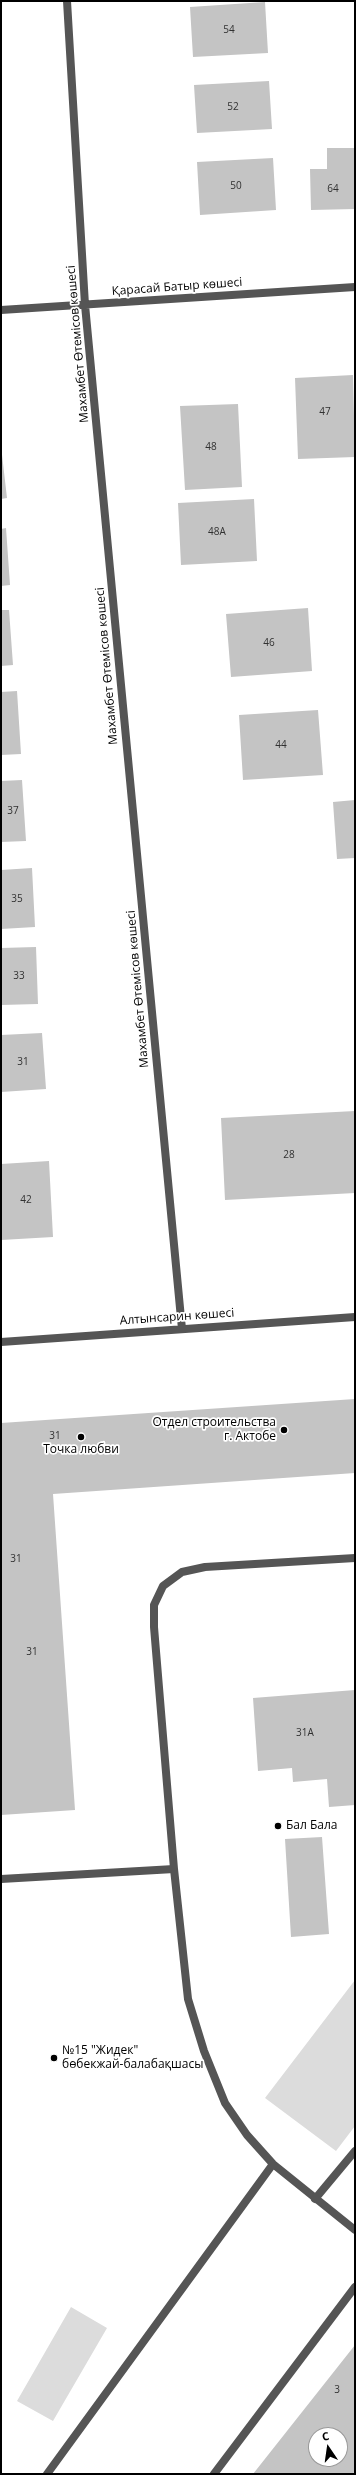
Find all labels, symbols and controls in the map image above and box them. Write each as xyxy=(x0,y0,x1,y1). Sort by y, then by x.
house number: 54 xyxy=(223,24,235,36)
house number: 52 xyxy=(227,101,239,113)
house number: 50 xyxy=(230,180,242,192)
house number: 64 xyxy=(327,183,339,195)
street label: Махамбет Өтемісов көшесі xyxy=(64,265,92,423)
street label: Қарасай Батыр көшесі xyxy=(111,275,243,299)
house number: 47 xyxy=(319,406,331,418)
house number: 48 xyxy=(205,441,217,453)
house number: 48А xyxy=(208,526,226,538)
street label: Махамбет Өтемісов көшесі xyxy=(93,587,121,745)
house number: 46 xyxy=(263,637,275,649)
house number: 44 xyxy=(275,739,287,751)
house number: 37 xyxy=(7,805,19,817)
house number: 35 xyxy=(11,893,23,905)
street label: Махамбет Өтемісов көшесі xyxy=(124,910,152,1068)
house number: 33 xyxy=(13,970,25,982)
house number: 31 xyxy=(17,1056,29,1068)
house number: 28 xyxy=(283,1149,295,1161)
house number: 42 xyxy=(20,1194,32,1206)
street label: Алтынсарин көшесі xyxy=(119,1306,235,1328)
place label: Отдел строительства г. Актобе xyxy=(153,1416,276,1444)
marker: Отдел строительства г. Актобе xyxy=(279,1425,289,1435)
house number: 31 xyxy=(49,1430,61,1442)
marker: Точка любви xyxy=(76,1432,86,1442)
place label: Точка любви xyxy=(43,1443,119,1457)
house number: 31 xyxy=(10,1553,22,1565)
house number: 31 xyxy=(26,1646,38,1658)
house number: 31А xyxy=(296,1727,314,1739)
place label: Бал Бала xyxy=(286,1819,338,1833)
marker: Бал Бала xyxy=(273,1821,283,1831)
place label: №15 "Жидек" бөбекжай-балабақшасы xyxy=(62,2044,203,2072)
marker: №15 "Жидек" бөбекжай-балабақшасы xyxy=(49,2053,59,2063)
house number: 3 xyxy=(334,2384,340,2396)
north arrow xyxy=(308,2427,348,2467)
text: С xyxy=(320,2428,331,2444)

